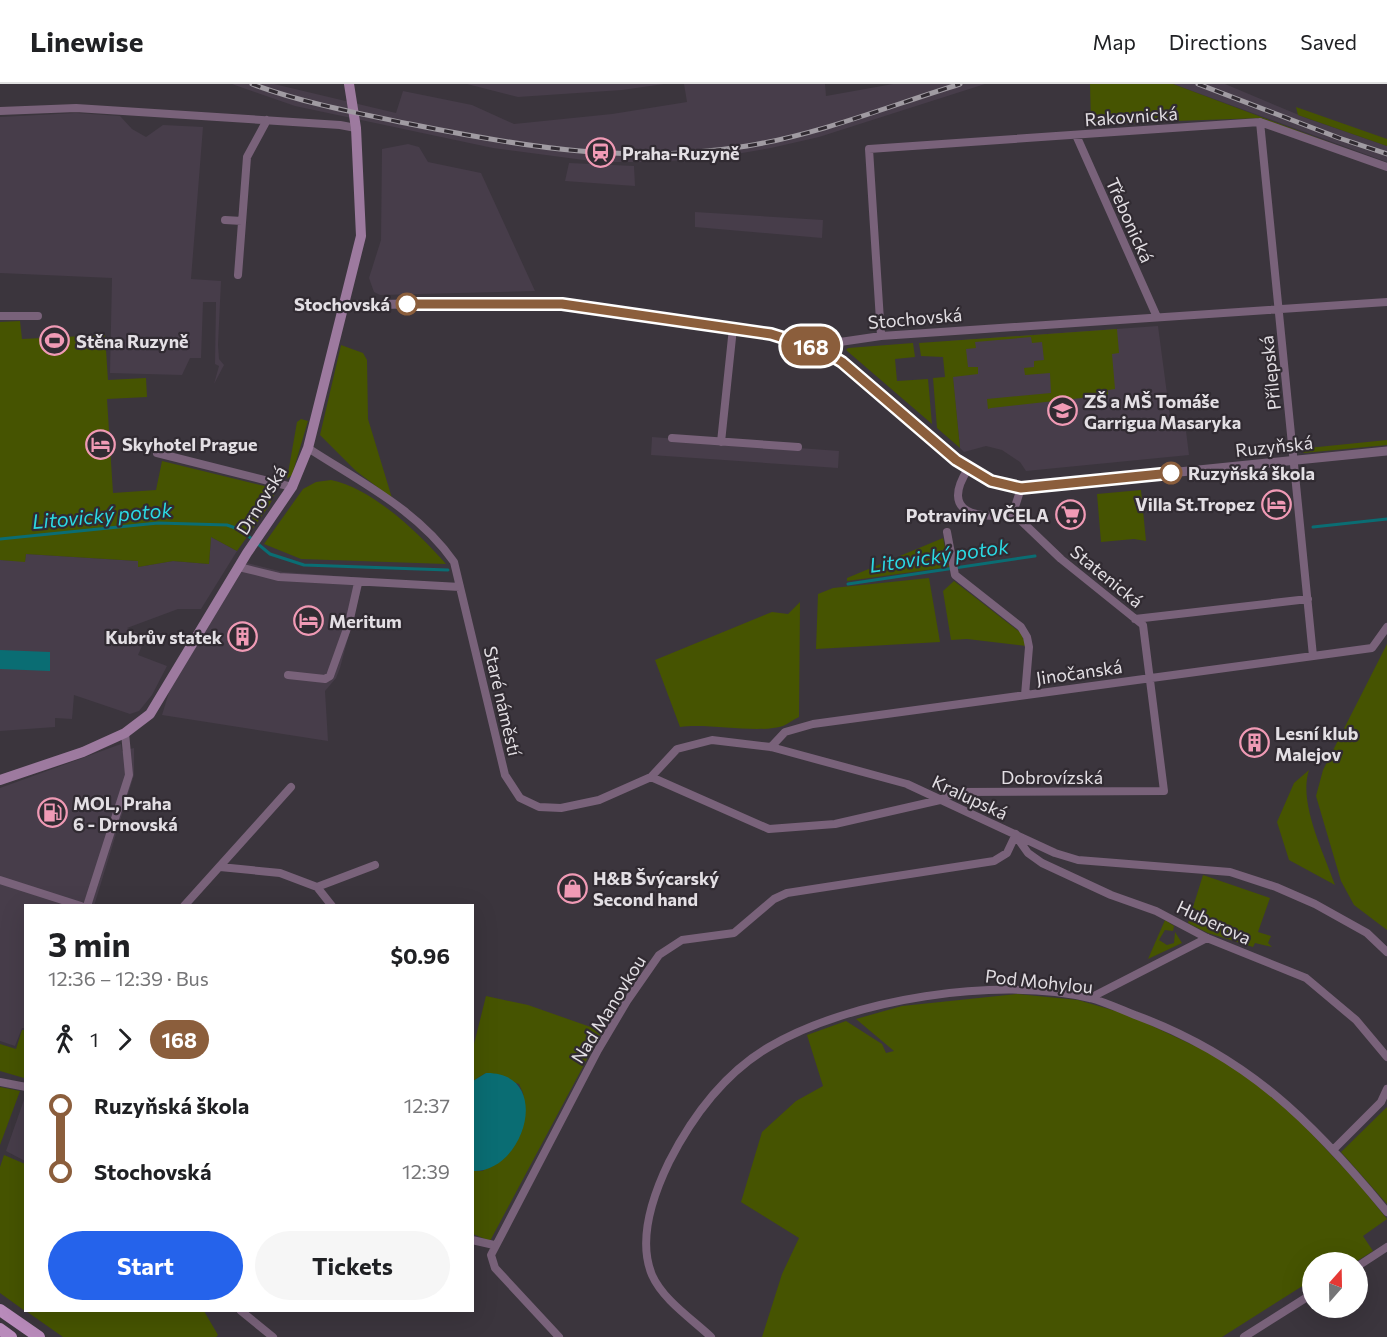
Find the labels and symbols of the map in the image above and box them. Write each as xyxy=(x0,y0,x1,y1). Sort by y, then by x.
street label: Rakovnická xyxy=(1084,102,1178,130)
station icon: Praha-Ruzyně xyxy=(585,137,617,169)
place label: Praha-Ruzyně xyxy=(622,142,740,164)
street label: Třebonická xyxy=(1101,174,1159,266)
place label: Stochovská xyxy=(294,293,390,315)
marker: Stochovská xyxy=(396,293,418,315)
street label: Stochovská xyxy=(867,303,963,333)
sports icon: Stěna Ruzyně xyxy=(39,325,71,357)
line badge: 168 xyxy=(776,326,846,366)
place label: Stěna Ruzyně xyxy=(76,330,189,352)
street label: Přílepská xyxy=(1255,335,1285,411)
place label: ZŠ a MŠ Tomáše Garrigua Masaryka xyxy=(1084,390,1241,433)
school or university icon: ZŠ a MŠ Tomáše Garrigua Masaryka xyxy=(1047,395,1079,427)
hotel icon: Skyhotel Prague xyxy=(85,428,117,460)
street label: Ruzyňská xyxy=(1234,431,1314,461)
place label: Skyhotel Prague xyxy=(122,433,258,455)
street label: Drnovská xyxy=(231,461,291,539)
marker: Ruzyňská škola xyxy=(1160,462,1182,484)
place label: Ruzyňská škola xyxy=(1188,462,1315,484)
hotel icon: Villa St.Tropez xyxy=(1260,488,1292,520)
place label: Villa St.Tropez xyxy=(1135,493,1255,515)
water label: Litovický potok xyxy=(31,497,174,533)
supermarket icon: Potraviny VČELA xyxy=(1054,499,1086,531)
place label: Potraviny VČELA xyxy=(906,504,1049,526)
water label: Litovický potok xyxy=(868,533,1011,577)
street label: Statenická xyxy=(1066,540,1148,612)
hotel icon: Meritum xyxy=(292,605,324,637)
place label: Meritum xyxy=(329,610,402,632)
building icon: Kubrův statek xyxy=(227,621,259,653)
place label: Kubrův statek xyxy=(105,626,223,648)
street label: Staré náměstí xyxy=(480,644,527,759)
street label: Jinočanská xyxy=(1034,655,1124,689)
place label: Lesní klub Malejov xyxy=(1275,722,1359,765)
building icon: Lesní klub Malejov xyxy=(1238,727,1270,759)
street label: Dobrovízská xyxy=(1001,766,1103,788)
street label: Kralupská xyxy=(929,770,1011,824)
place label: MOL, Praha 6 - Drnovská xyxy=(73,792,178,835)
fuel station icon: MOL, Praha 6 - Drnovská xyxy=(36,797,68,829)
place label: H&B Švýcarský Second hand xyxy=(593,867,719,910)
shop icon: H&B Švýcarský Second hand xyxy=(556,872,588,904)
street label: Huberova xyxy=(1173,895,1255,949)
street label: Nad Manovkou xyxy=(566,951,650,1067)
street label: Pod Mohylou xyxy=(984,964,1094,998)
north arrow xyxy=(1302,1252,1368,1318)

